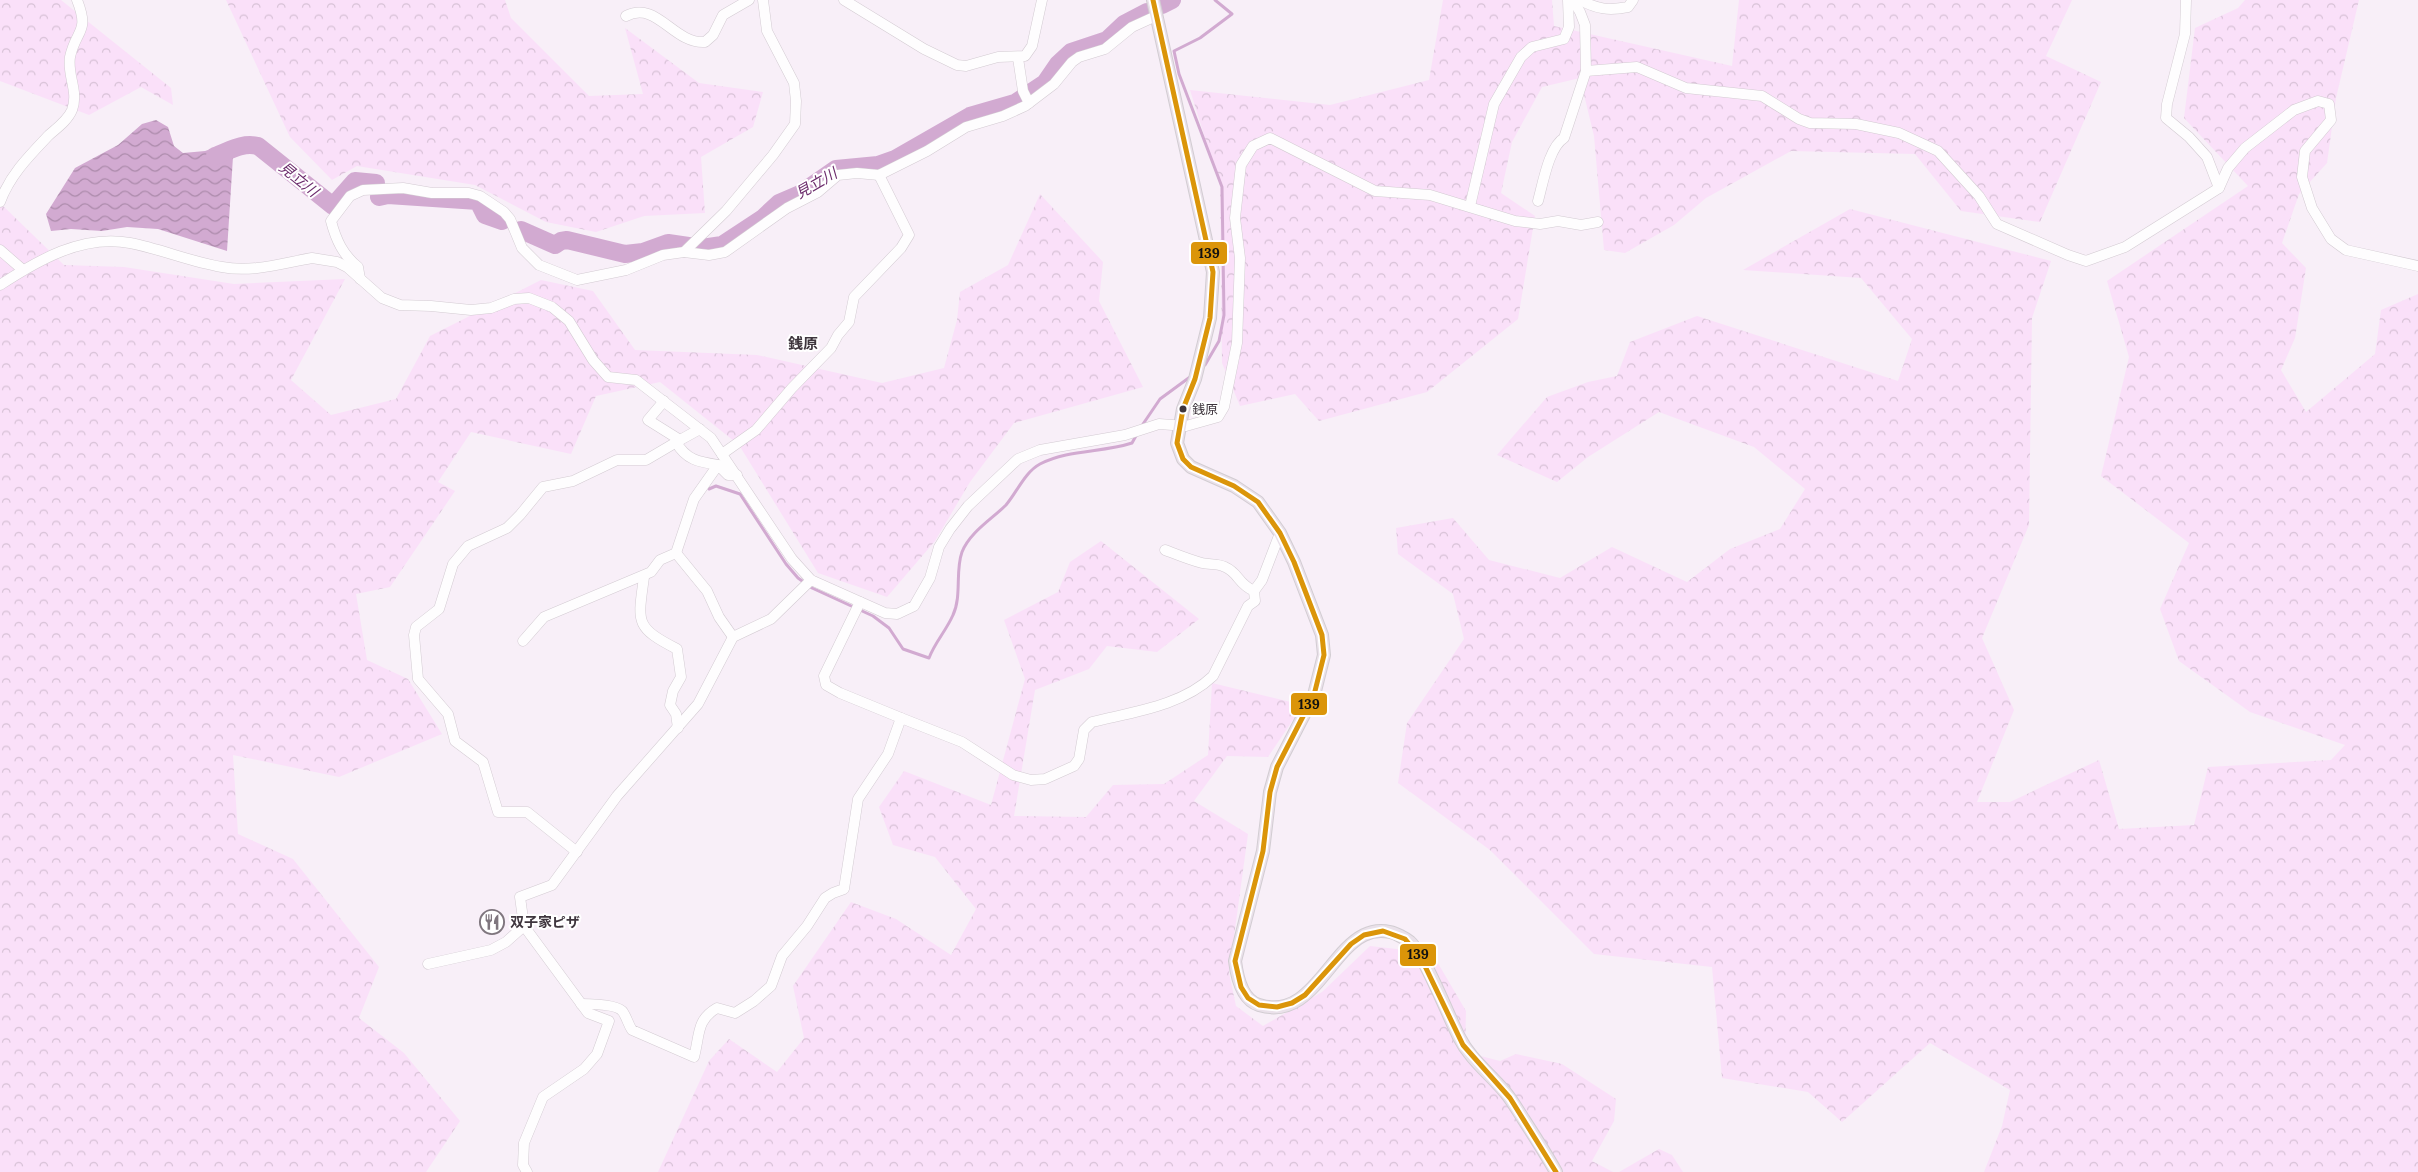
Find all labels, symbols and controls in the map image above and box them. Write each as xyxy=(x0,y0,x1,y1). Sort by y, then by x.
water label: 見立川 xyxy=(276,157,324,202)
water label: 見立川 xyxy=(792,163,842,202)
line badge: 139 xyxy=(1190,241,1228,265)
text: 139 xyxy=(1198,244,1220,262)
district label: 銭原 xyxy=(788,334,818,353)
place label: 銭原 xyxy=(1192,401,1218,418)
marker: 銭原 xyxy=(1178,404,1188,414)
line badge: 139 xyxy=(1290,692,1328,716)
text: 139 xyxy=(1298,695,1320,713)
restaurant icon: 双子家ピザ xyxy=(479,909,505,935)
place label: 双子家ピザ xyxy=(510,913,580,931)
line badge: 139 xyxy=(1399,943,1437,967)
text: 139 xyxy=(1407,945,1429,963)

